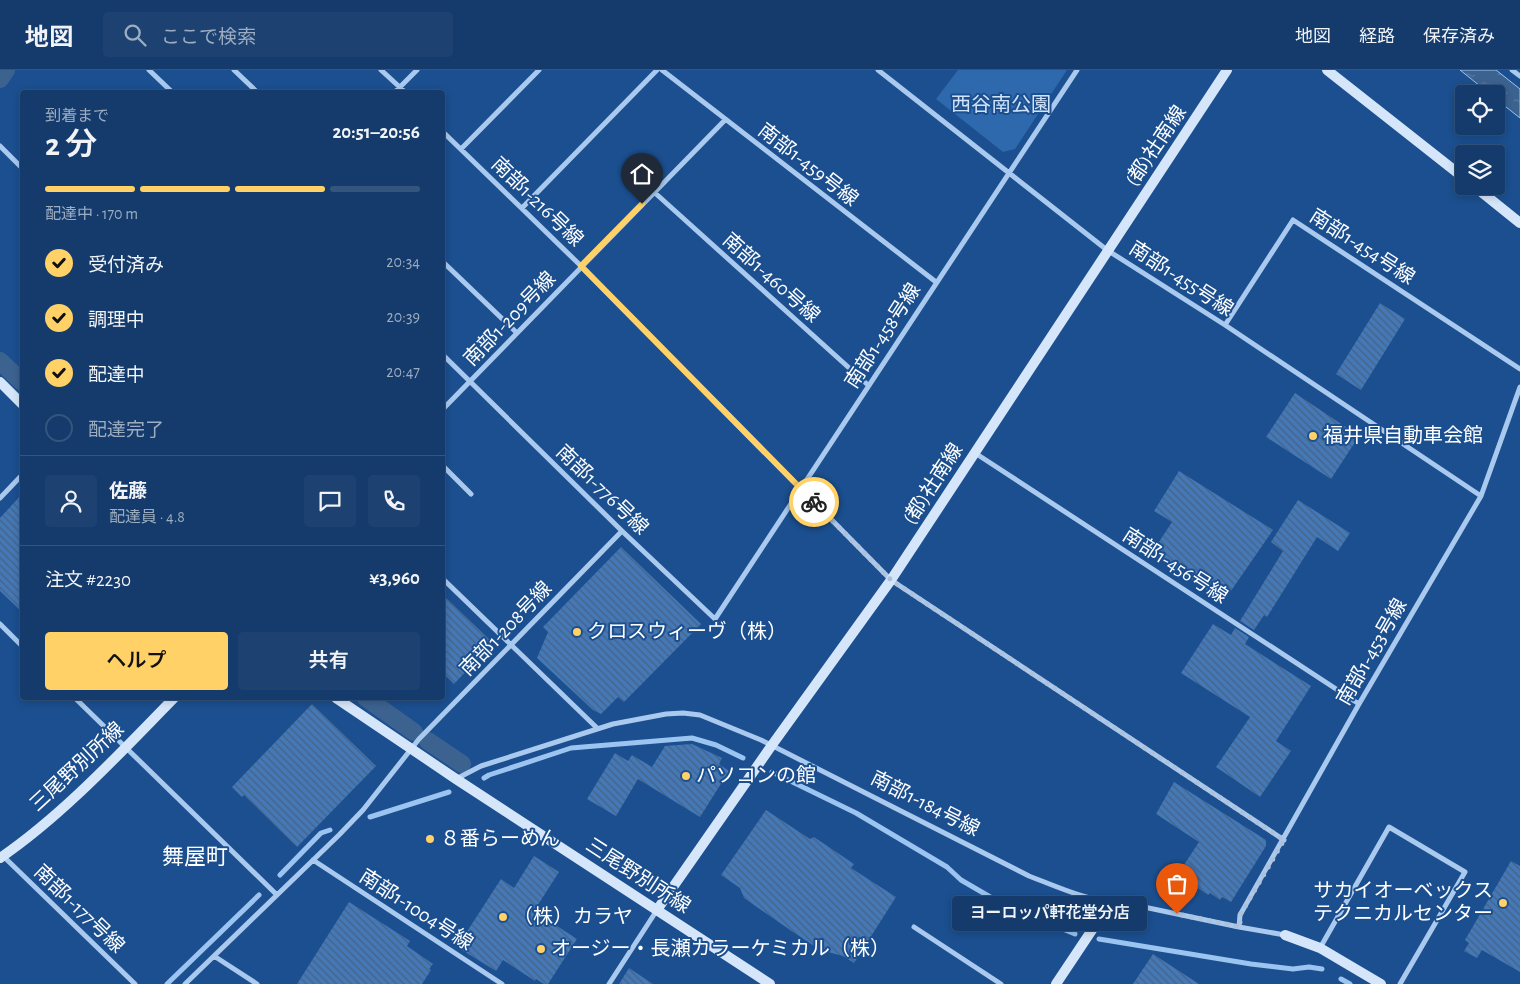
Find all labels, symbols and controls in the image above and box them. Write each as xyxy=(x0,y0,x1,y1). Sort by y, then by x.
search box xyxy=(103,12,453,57)
icon: search xyxy=(121,21,149,49)
text: 地図 xyxy=(25,26,73,50)
text: ここで検索 xyxy=(161,28,256,47)
text: 地図 xyxy=(1295,28,1331,46)
text: 経路 xyxy=(1359,28,1395,46)
text: 保存済み xyxy=(1423,28,1495,46)
map controls xyxy=(1455,85,1505,195)
button: locate xyxy=(1455,85,1505,135)
park label: 西谷南公園 xyxy=(951,94,1051,115)
street label: (都)社南線 xyxy=(1120,101,1190,190)
text: 到着まで xyxy=(45,108,109,124)
street label: 南部1-459号線 xyxy=(754,118,863,210)
text: 20:51–20:56 xyxy=(332,123,420,142)
text: 2 分 xyxy=(45,129,97,161)
button: layers xyxy=(1455,145,1505,195)
street label: 南部1-216号線 xyxy=(487,152,588,250)
pin xyxy=(621,153,663,204)
icon: home xyxy=(628,160,656,188)
street label: 南部1-454号線 xyxy=(1306,204,1419,288)
text: 配達中 · 170 m xyxy=(45,206,138,222)
street label: 南部1-460号線 xyxy=(719,228,825,326)
street label: 南部1-455号線 xyxy=(1125,236,1238,320)
icon: check xyxy=(45,249,73,277)
text: 20:34 xyxy=(386,254,420,270)
text: 受付済み xyxy=(88,256,164,275)
street label: 南部1-209号線 xyxy=(459,267,560,370)
street label: 南部1-458号線 xyxy=(840,279,924,392)
icon: check xyxy=(45,304,73,332)
text: 20:39 xyxy=(386,309,420,325)
text: 調理中 xyxy=(88,311,145,330)
icon: check xyxy=(45,359,73,387)
text: 20:47 xyxy=(386,364,420,380)
text: 配達中 xyxy=(88,366,145,385)
text: 配達完了 xyxy=(88,421,164,440)
place label: 福井県自動車会館 xyxy=(1323,425,1483,446)
marker: 福井県自動車会館 xyxy=(1307,430,1319,442)
street label: (都)社南線 xyxy=(898,439,966,528)
street label: 南部1-776号線 xyxy=(552,440,653,539)
button: person xyxy=(45,475,97,527)
button: chat xyxy=(304,475,356,527)
button: phone xyxy=(368,475,420,527)
courier xyxy=(789,477,839,527)
text: 佐藤 xyxy=(109,482,147,501)
icon: bike xyxy=(800,488,828,516)
text: 配達員 · 4.8 xyxy=(109,509,185,525)
street label: 南部1-456号線 xyxy=(1119,523,1232,607)
text: ¥3,960 xyxy=(369,569,420,588)
text: 注文 #2230 xyxy=(45,571,131,590)
street label: 南部1-208号線 xyxy=(455,577,556,680)
street label: 南部1-453号線 xyxy=(1332,594,1410,709)
place label: クロスウィーヴ（株） xyxy=(587,620,787,642)
marker: クロスウィーヴ（株） xyxy=(571,626,583,638)
button: ヘルプ xyxy=(45,632,228,690)
button: 共有 xyxy=(238,632,420,690)
street label: 三尾野別所線 xyxy=(25,717,128,815)
place label: パソコンの館 xyxy=(696,765,816,786)
street label: 南部1-184号線 xyxy=(867,766,983,840)
marker: パソコンの館 xyxy=(680,770,692,782)
place label: ８番らーめん xyxy=(440,828,560,849)
marker: ８番らーめん xyxy=(424,833,436,845)
street label: 三尾野別所線 xyxy=(582,833,695,917)
district label: 舞屋町 xyxy=(162,845,228,868)
street label: 南部1-177号線 xyxy=(30,860,129,957)
pin xyxy=(1156,863,1198,914)
street label: 南部1-1004号線 xyxy=(356,864,477,954)
icon: bag xyxy=(1163,870,1191,898)
place label: サカイオーベックス テクニカルセンター xyxy=(1313,880,1493,924)
callout: ヨーロッパ軒花堂分店 xyxy=(952,896,1147,932)
marker: サカイオーベックス テクニカルセンター xyxy=(1497,897,1509,909)
place label: （株）カラヤ xyxy=(513,905,633,927)
text: ヨーロッパ軒花堂分店 xyxy=(969,905,1130,921)
marker: （株）カラヤ xyxy=(497,911,509,923)
place label: オージー・長瀬カラーケミカル（株） xyxy=(551,937,890,959)
marker: オージー・長瀬カラーケミカル（株） xyxy=(535,943,547,955)

